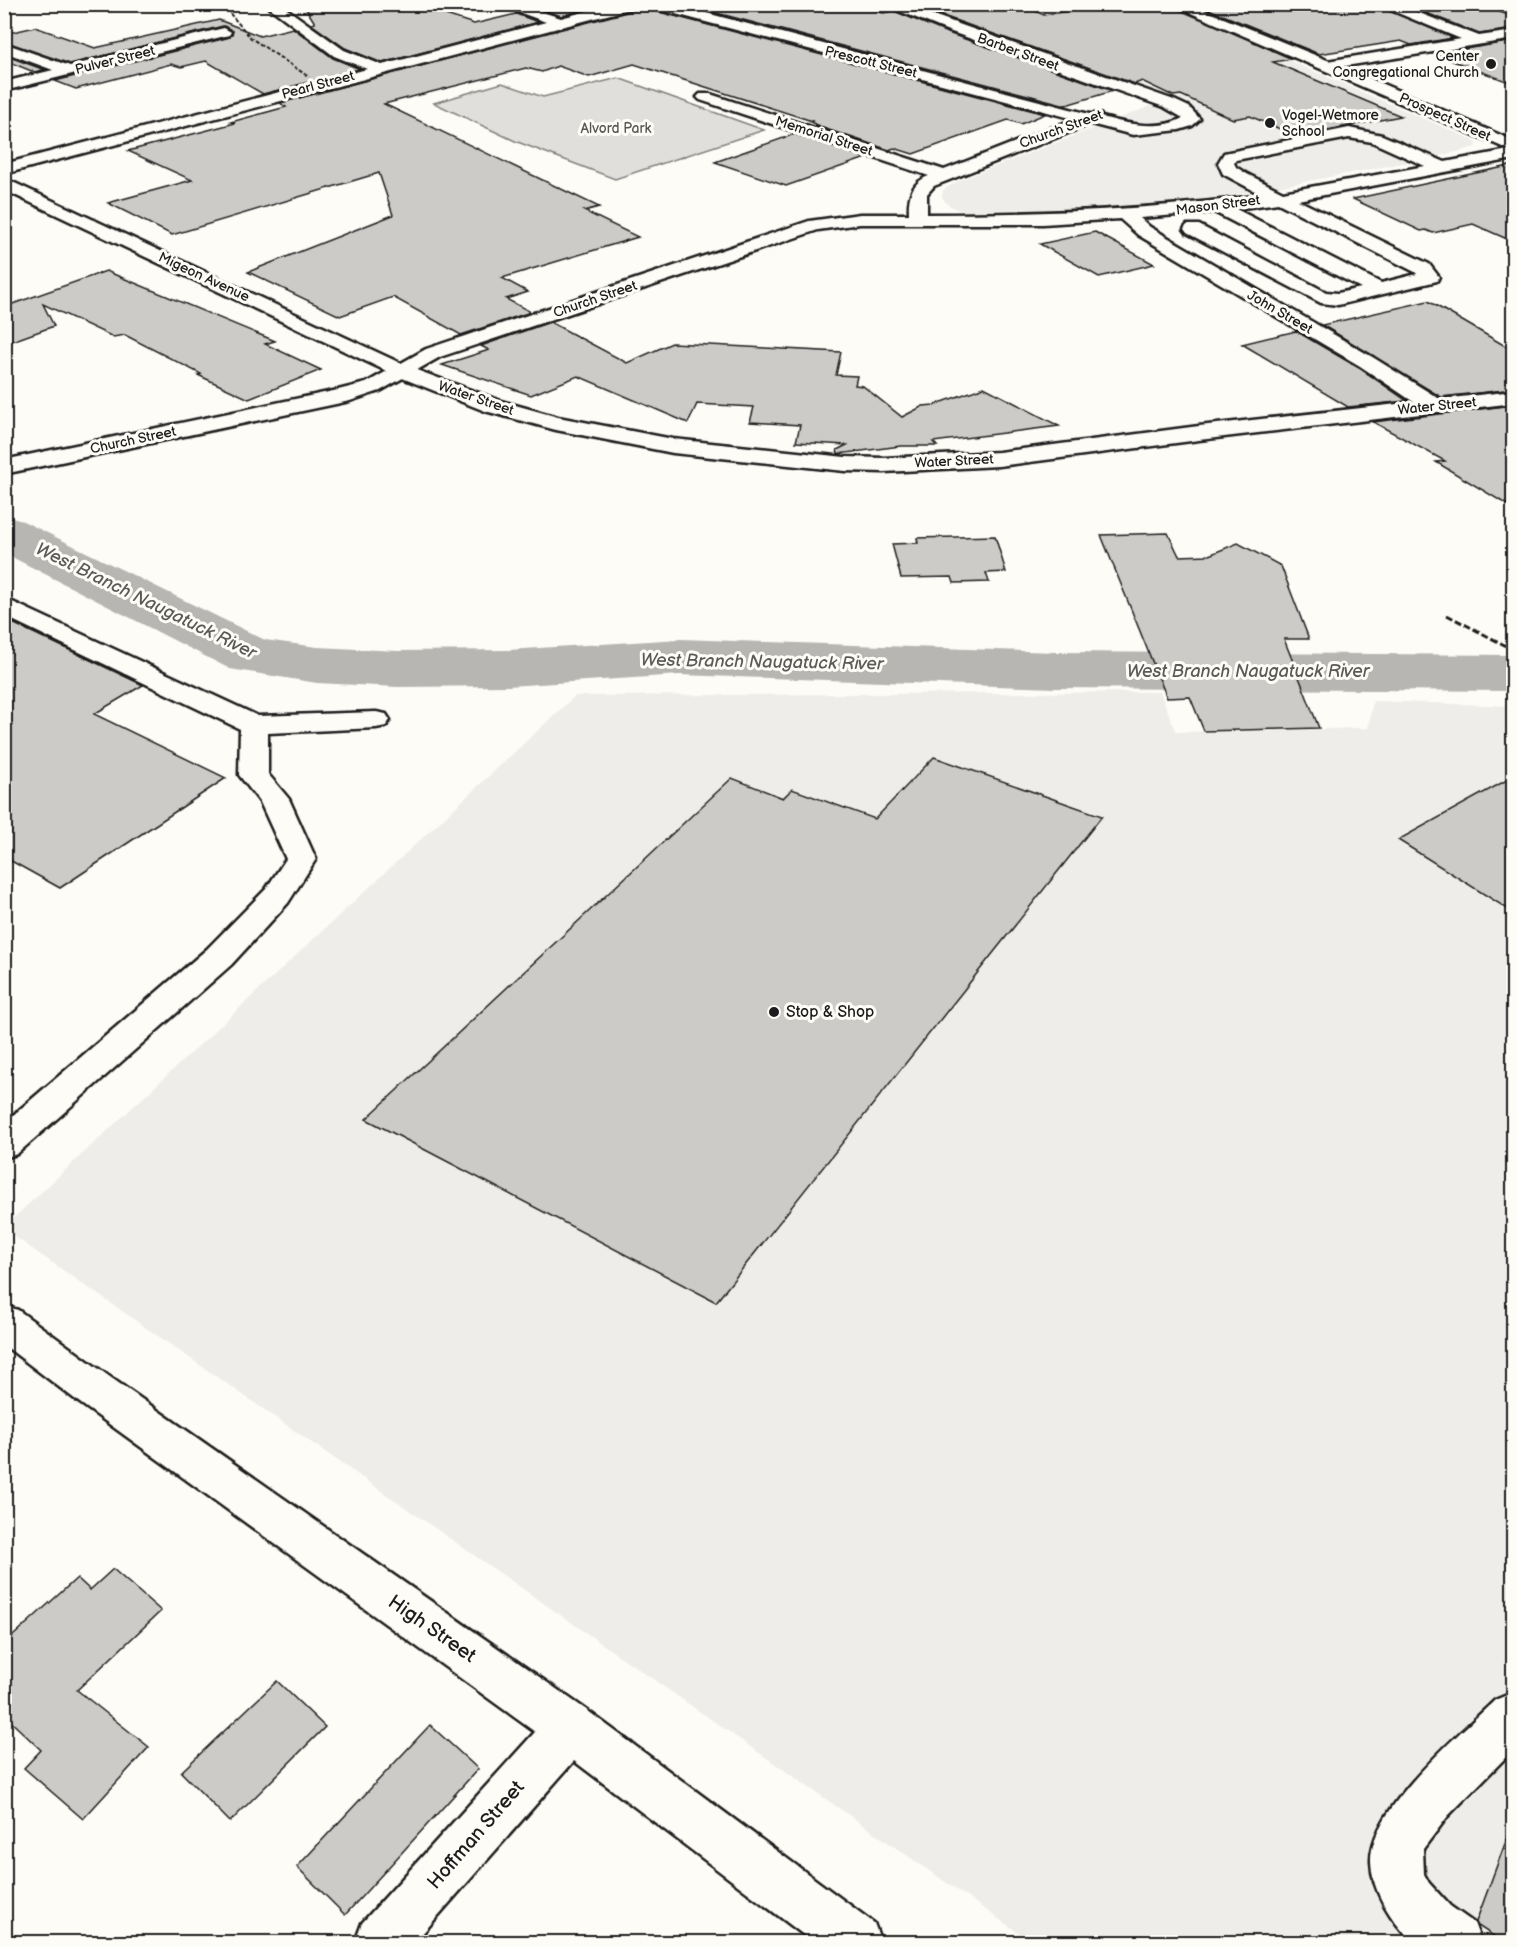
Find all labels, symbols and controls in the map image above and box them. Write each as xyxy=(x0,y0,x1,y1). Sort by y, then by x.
street label: Barber Street xyxy=(975,29,1062,75)
street label: Pulver Street xyxy=(73,42,157,78)
street label: Prescott Street xyxy=(823,42,920,82)
place label: Center Congregational Church xyxy=(1332,48,1480,81)
marker: Center Congregational Church xyxy=(1484,57,1498,71)
street label: Pearl Street xyxy=(280,67,357,103)
street label: Prospect Street xyxy=(1397,89,1494,145)
street label: Church Street xyxy=(1017,106,1106,152)
place label: Vogel-Wetmore School xyxy=(1282,107,1379,140)
street label: Memorial Street xyxy=(773,112,875,160)
marker: Vogel-Wetmore School xyxy=(1263,116,1277,130)
park label: Alvord Park xyxy=(581,120,652,137)
street label: Mason Street xyxy=(1175,191,1262,219)
street label: Migeon Avenue xyxy=(156,249,252,305)
street label: Church Street xyxy=(551,277,640,321)
street label: John Street xyxy=(1244,286,1316,338)
street label: Water Street xyxy=(436,377,517,419)
street label: Water Street xyxy=(1397,393,1478,419)
street label: Church Street xyxy=(89,422,178,457)
street label: Water Street xyxy=(914,450,995,472)
water label: West Branch Naugatuck River xyxy=(32,538,261,664)
water label: West Branch Naugatuck River xyxy=(640,649,885,675)
water label: West Branch Naugatuck River xyxy=(1127,661,1371,682)
place label: Stop & Shop xyxy=(786,1003,874,1022)
marker: Stop & Shop xyxy=(767,1005,781,1019)
street label: High Street xyxy=(383,1590,481,1668)
street label: Hoffman Street xyxy=(422,1776,530,1894)

